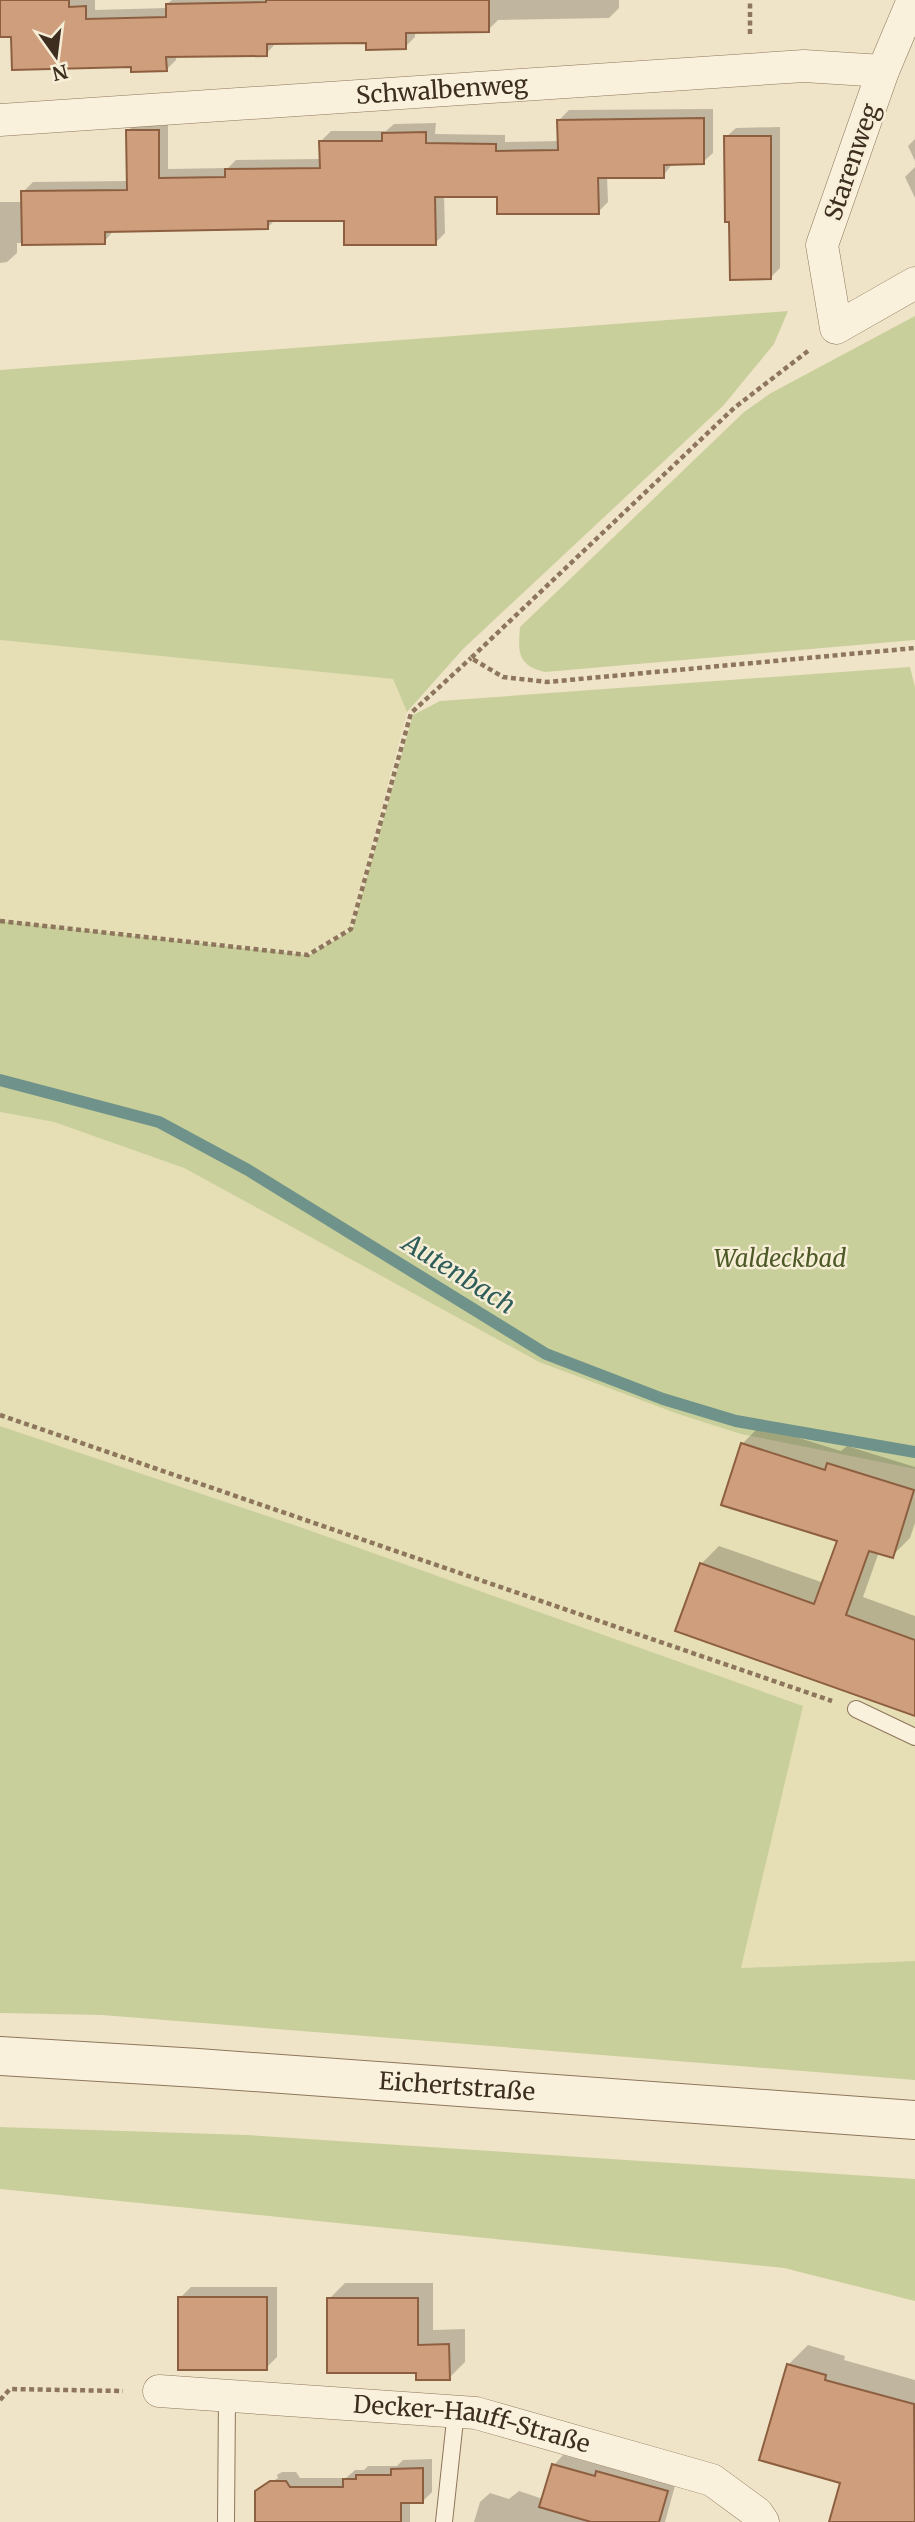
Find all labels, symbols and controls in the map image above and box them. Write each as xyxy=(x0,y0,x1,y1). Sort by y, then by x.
north arrow xyxy=(21,21,91,91)
text: N xyxy=(50,59,70,86)
street label: Schwalbenweg xyxy=(355,69,530,111)
street label: Starenweg xyxy=(817,99,886,225)
water label: Autenbach xyxy=(395,1225,522,1321)
park label: Waldeckbad xyxy=(714,1243,846,1274)
street label: Eichertstraße xyxy=(378,2065,536,2107)
street label: Decker-Hauff-Straße xyxy=(352,2389,594,2460)

